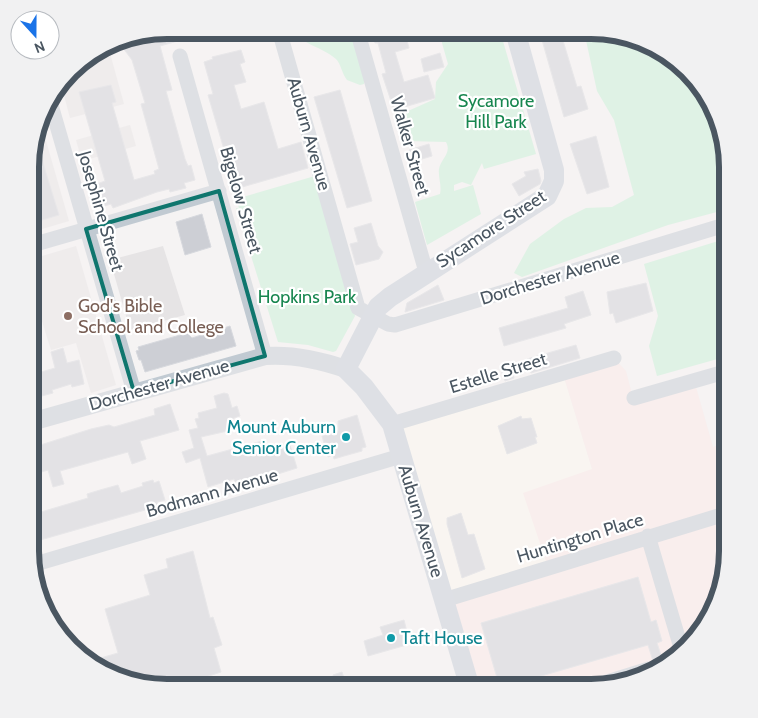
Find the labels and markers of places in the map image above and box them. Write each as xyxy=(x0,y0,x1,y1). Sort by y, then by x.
place label: God's Bible School and College xyxy=(78,295,224,338)
marker: God's Bible School and College xyxy=(62,310,74,322)
place label: Mount Auburn Senior Center xyxy=(227,416,336,459)
marker: Mount Auburn Senior Center xyxy=(340,431,352,443)
place label: Taft House xyxy=(401,627,483,649)
marker: Taft House xyxy=(385,632,397,644)

